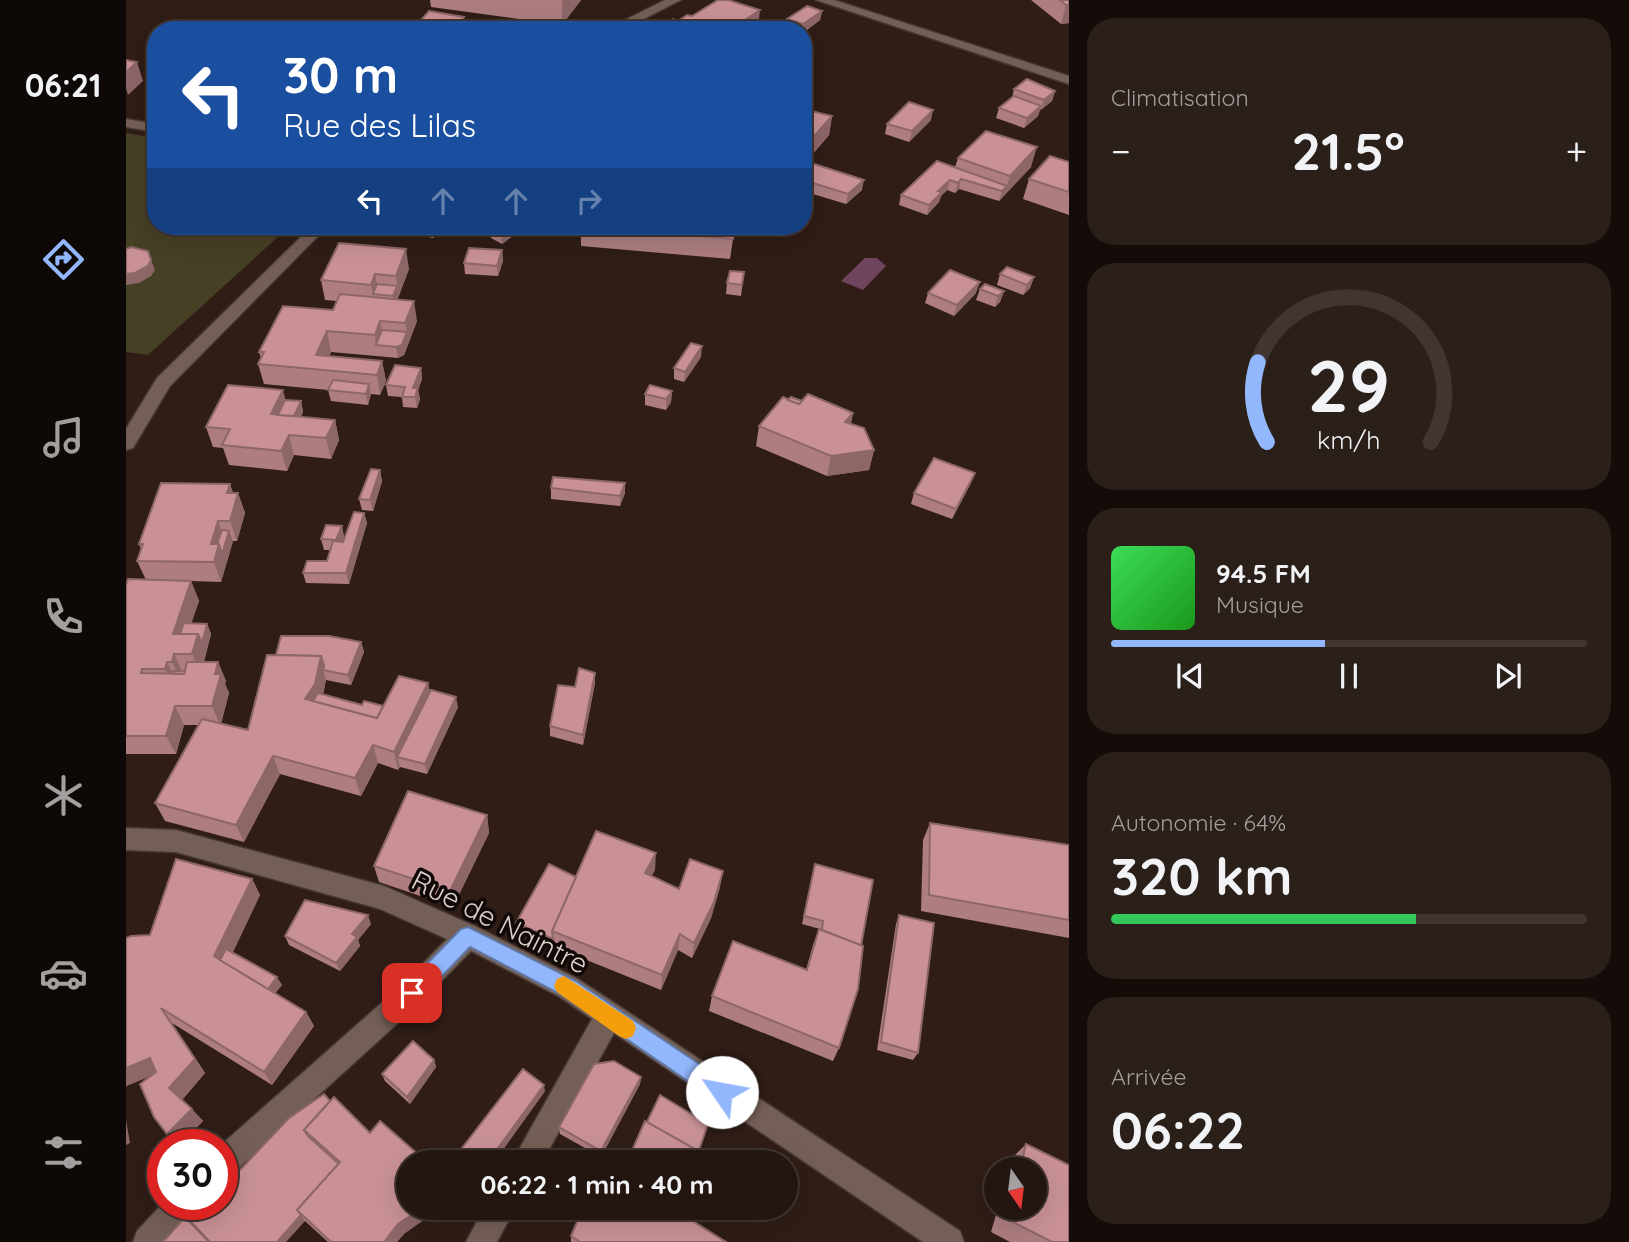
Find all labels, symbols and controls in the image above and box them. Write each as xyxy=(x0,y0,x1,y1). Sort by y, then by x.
text: 30 m xyxy=(283,44,398,105)
icon: left xyxy=(168,49,259,140)
text: 06:21 xyxy=(25,65,101,105)
text: Climatisation xyxy=(1111,83,1249,112)
text: Rue des Lilas xyxy=(283,105,476,145)
text: 21.5° xyxy=(1292,118,1405,183)
text: − xyxy=(1111,127,1131,175)
text: + xyxy=(1566,127,1587,175)
icon: left xyxy=(351,182,389,220)
icon: ahead xyxy=(424,182,462,220)
icon: ahead xyxy=(497,182,535,220)
icon: right xyxy=(570,182,608,220)
icon: directions xyxy=(39,235,88,284)
text: 29 xyxy=(1308,340,1390,431)
icon: music xyxy=(39,413,88,462)
text: km/h xyxy=(1317,424,1381,455)
text: 94.5 FM xyxy=(1216,557,1311,590)
text: Musique xyxy=(1216,590,1304,619)
icon: phone xyxy=(39,592,88,641)
icon: previous xyxy=(1171,657,1209,695)
icon: pause xyxy=(1330,657,1368,695)
icon: next xyxy=(1489,657,1527,695)
icon: climate xyxy=(39,771,88,820)
text: Autonomie · 64% xyxy=(1111,808,1286,837)
text: 320 km xyxy=(1111,843,1293,908)
street label: Rue de Naintre xyxy=(406,862,594,981)
icon: car xyxy=(39,949,88,998)
pin xyxy=(382,963,442,1023)
icon: arrive xyxy=(393,974,431,1012)
position arrow xyxy=(685,1055,759,1129)
text: Arrivée xyxy=(1111,1062,1187,1091)
text: 06:22 xyxy=(1111,1097,1245,1162)
icon: filters xyxy=(39,1128,88,1177)
speed limit sign: 30 xyxy=(147,1129,238,1220)
north arrow xyxy=(984,1157,1046,1220)
map controls xyxy=(984,1157,1047,1220)
text: 06:22 · 1 min · 40 m xyxy=(480,1168,714,1201)

